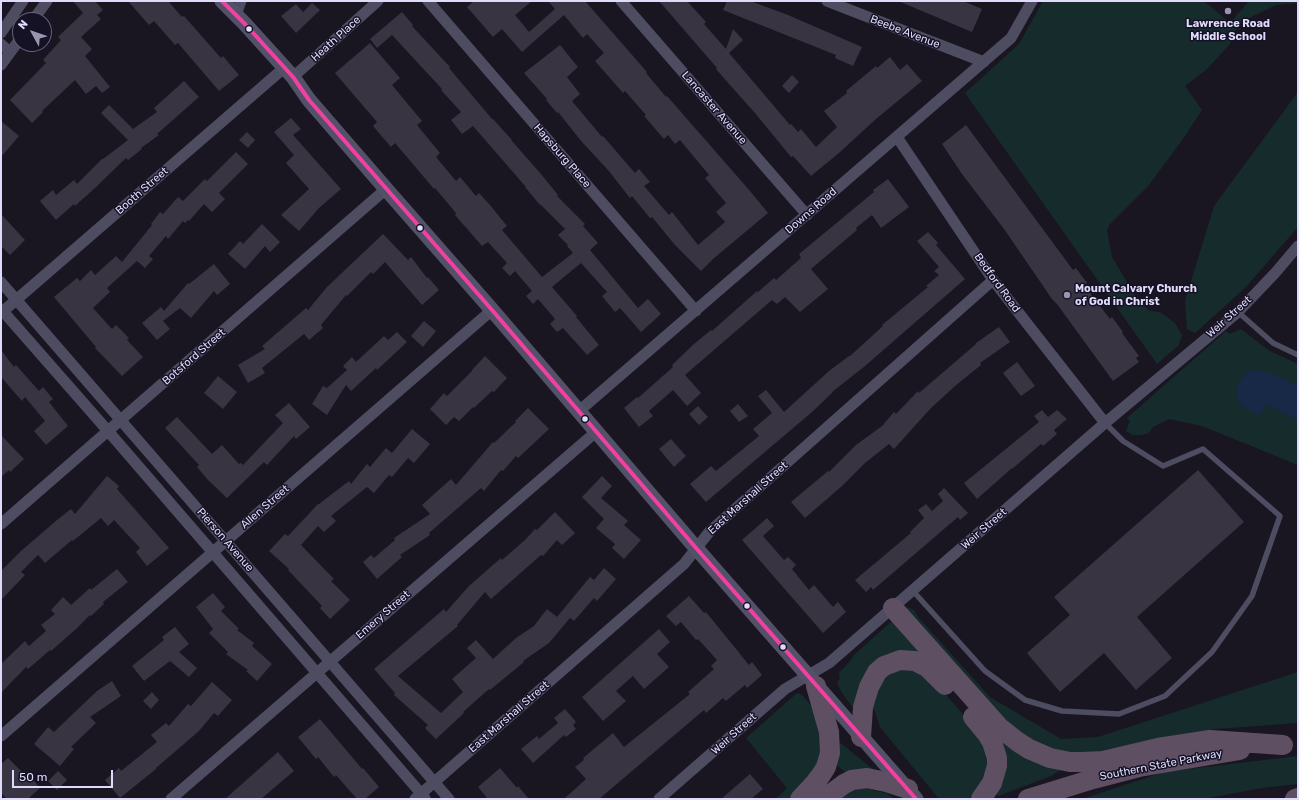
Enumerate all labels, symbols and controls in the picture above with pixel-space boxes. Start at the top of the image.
marker: Lawrence Road Middle School [1223,6,1233,16]
north arrow [12,12,52,52]
street label: Heath Place [309,13,363,65]
street label: Beebe Avenue [868,13,942,51]
text: N [16,17,31,32]
place label: Lawrence Road Middle School [1186,17,1270,43]
unlabelled marker [244,24,254,34]
street label: Lancaster Avenue [679,69,749,147]
street label: Hapsburg Place [531,121,593,191]
street label: Booth Street [113,165,171,217]
street label: Downs Road [783,185,839,237]
unlabelled marker [415,223,425,233]
street label: Bedford Road [971,251,1023,315]
place label: Mount Calvary Church of God in Christ [1075,282,1197,308]
marker: Mount Calvary Church of God in Christ [1062,290,1072,300]
street label: Weir Street [1204,293,1254,341]
street label: Botsford Street [160,326,228,388]
unlabelled marker [580,414,590,424]
street label: East Marshall Street [705,459,791,537]
street label: Allen Street [238,482,292,532]
street label: Pierson Avenue [194,506,256,574]
street label: Weir Street [959,506,1009,552]
street label: Emery Street [353,588,413,642]
unlabelled marker [742,601,752,611]
unlabelled marker [778,642,788,652]
street label: East Marshall Street [466,678,552,756]
street label: Weir Street [709,710,759,758]
street label: Southern State Parkway [1099,747,1223,783]
scale bar [14,762,115,788]
text: 50 m [19,770,47,784]

